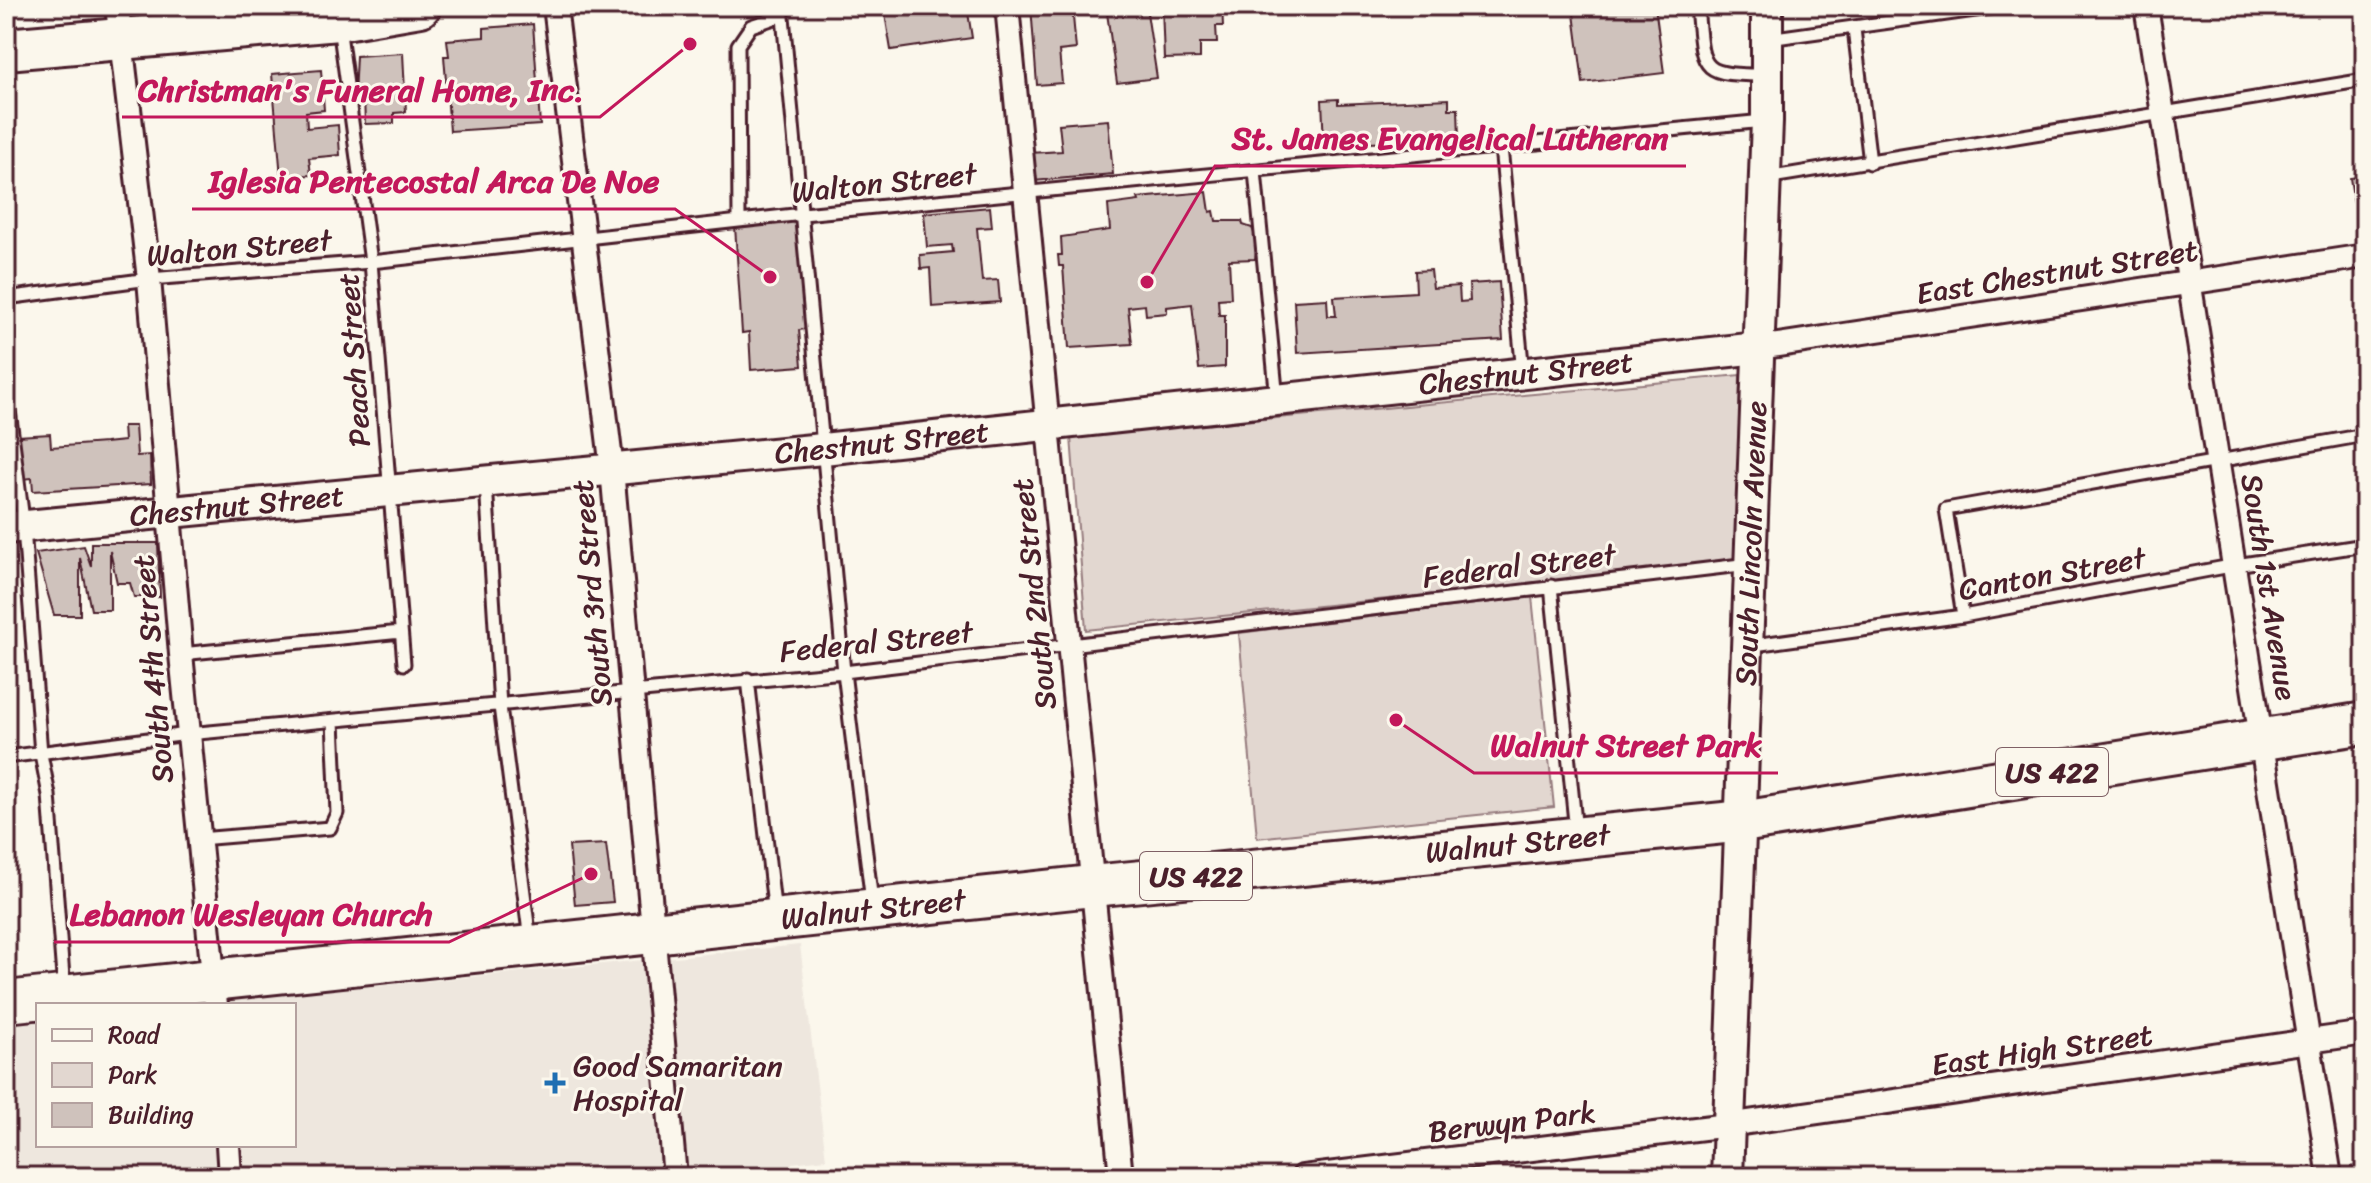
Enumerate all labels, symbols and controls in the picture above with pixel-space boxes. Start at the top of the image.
callout: Christman's Funeral Home, Inc. [122,61,600,117]
text: Christman's Funeral Home, Inc. [137,62,584,119]
callout: St. James Evangelical Lutheran [1215,110,1686,166]
text: St. James Evangelical Lutheran [1230,110,1669,167]
street label: Walton Street [789,146,981,220]
callout: Iglesia Pentecostal Arca De Noe [192,153,675,209]
text: Iglesia Pentecostal Arca De Noe [207,153,660,210]
street label: Walton Street [144,213,336,283]
street label: East Chestnut Street [1912,223,2202,321]
street label: Peach Street [321,271,387,449]
street label: Chestnut Street [1416,335,1636,411]
street label: South Lincoln Avenue [1719,400,1783,687]
street label: Chestnut Street [772,404,992,481]
street label: Chestnut Street [127,468,347,543]
street label: South 1st Avenue [2224,470,2314,704]
street label: South 2nd Street [995,476,1073,712]
street label: South 3rd Street [555,477,629,709]
street label: Federal Street [1419,527,1620,605]
street label: Canton Street [1954,531,2151,617]
street label: South 4th Street [116,552,190,786]
street label: Federal Street [777,605,977,679]
callout: Walnut Street Park [1474,717,1778,773]
text: Walnut Street Park [1490,717,1763,774]
road number: US 422 [1996,748,2108,796]
street label: Walnut Street [1423,807,1614,880]
road number: US 422 [1140,852,1252,900]
street label: Walnut Street [778,873,970,946]
callout: Lebanon Wesleyan Church [54,886,449,942]
text: Lebanon Wesleyan Church [70,886,433,943]
legend [36,1003,296,1147]
street label: East High Street [1928,1008,2156,1092]
text: Road [108,1014,162,1056]
place label: Good Samaritan Hospital [573,1039,783,1127]
text: Park [108,1054,157,1096]
marker: Good Samaritan Hospital [544,1072,566,1094]
street label: Berwyn Park [1425,1085,1599,1159]
text: Building [108,1094,194,1136]

